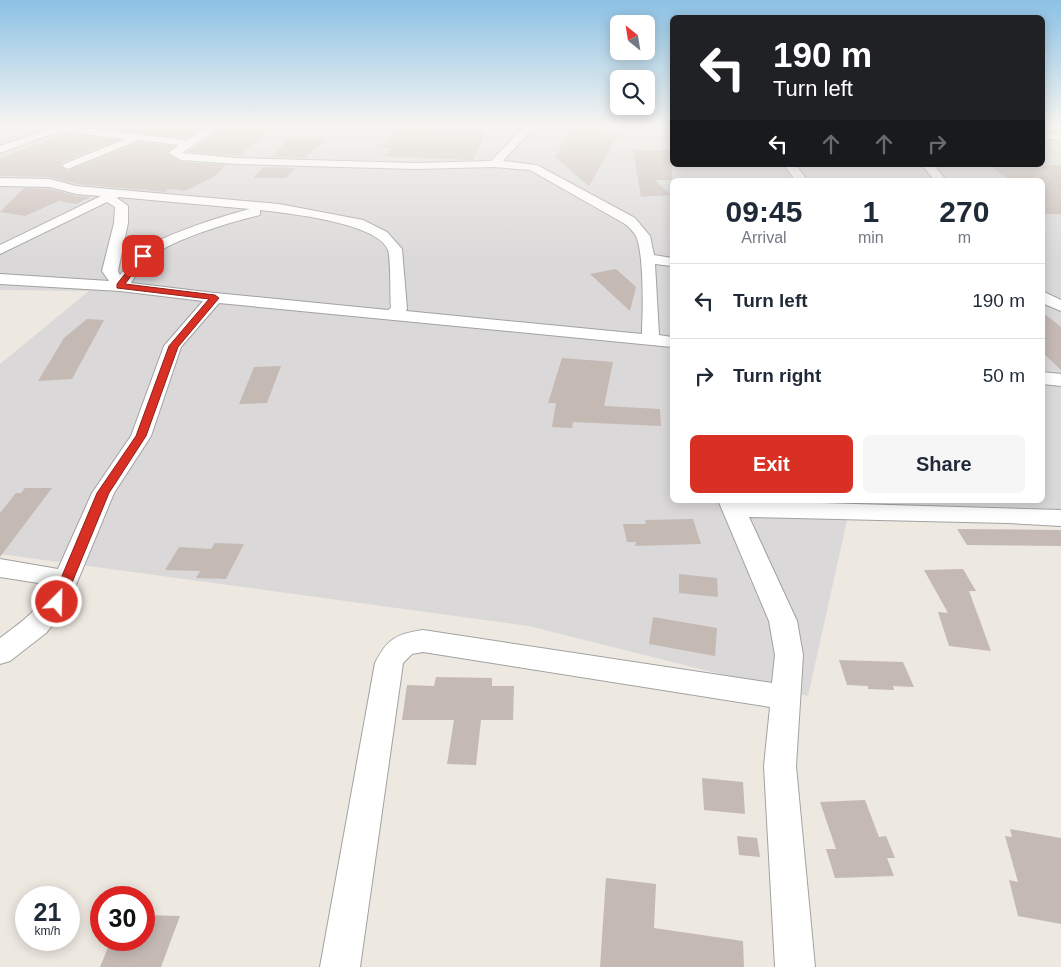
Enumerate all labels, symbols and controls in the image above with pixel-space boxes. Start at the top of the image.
north arrow [610,15,655,60]
map controls [610,15,655,115]
icon: left [690,35,755,100]
text: 190 m [773,35,872,74]
button: search [610,70,655,115]
text: Turn left [773,76,853,101]
icon: left [764,130,792,158]
icon: ahead [817,130,845,158]
icon: ahead [870,130,898,158]
icon: right [923,130,951,158]
text: 09:45 [726,195,802,228]
text: 1 [862,195,879,228]
text: 270 [939,195,989,228]
text: Arrival [741,229,787,246]
text: min [858,229,884,246]
text: m [958,229,971,246]
pin [122,235,164,277]
icon: arrive [129,242,157,270]
icon: left [690,287,718,315]
text: Turn left [733,290,808,311]
text: 190 m [972,290,1025,311]
icon: right [690,362,718,390]
text: Turn right [733,365,821,386]
text: 50 m [983,365,1025,386]
button: Exit [690,435,853,493]
button: Share [863,435,1025,493]
position arrow [30,575,82,627]
speed limit sign: 30 [90,886,155,951]
text: 21 [34,898,61,926]
text: km/h [34,924,61,938]

